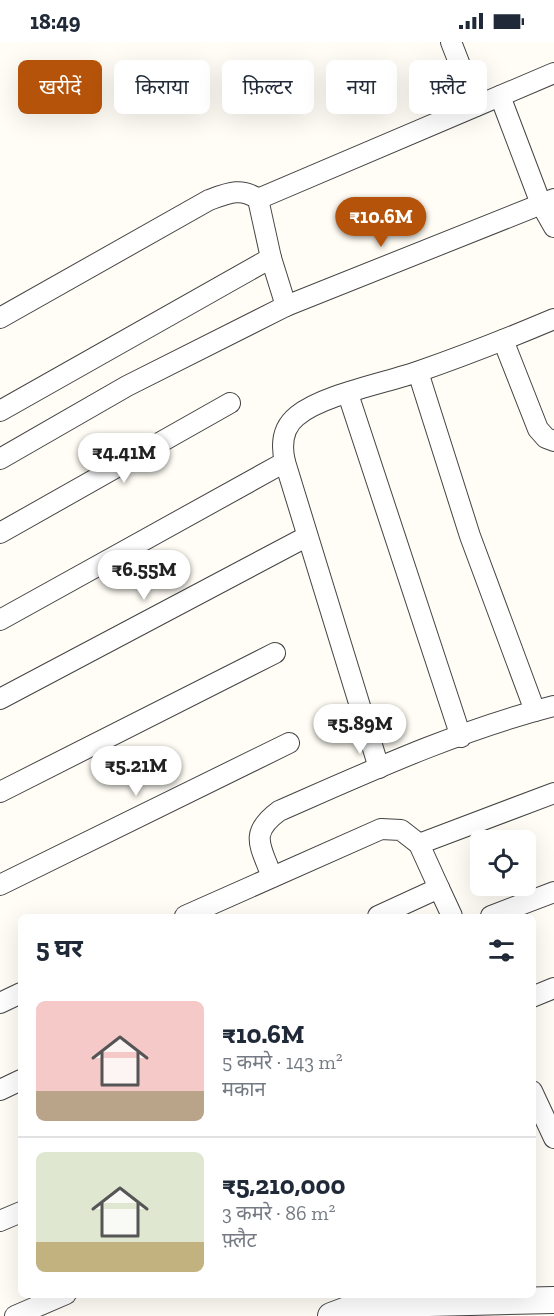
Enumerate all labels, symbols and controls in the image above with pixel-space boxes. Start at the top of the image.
text: 18:49 [30,8,81,35]
chip: खरीदें [18,60,102,114]
chip: किराया [114,60,210,114]
chip: फ़िल्टर [222,60,314,114]
chip: नया [326,60,397,114]
chip: फ़्लैट [409,60,487,114]
pin: ₹10.6M [332,197,430,248]
text: ₹10.6M [349,204,413,228]
pin: ₹4.41M [75,433,173,484]
text: ₹4.41M [92,440,156,464]
pin: ₹6.55M [95,550,193,601]
text: ₹6.55M [112,557,176,581]
pin: ₹5.89M [311,704,409,755]
text: ₹5.89M [327,711,393,735]
pin: ₹5.21M [87,746,185,797]
text: ₹5.21M [105,753,167,777]
map controls [470,830,536,896]
button: locate [470,830,536,896]
text: 5 घर [36,932,83,964]
icon: filters [485,934,518,967]
text: ₹10.6M [222,1018,304,1050]
icon: home [84,1025,156,1097]
text: 5 कमरे · 143 m² [222,1050,343,1074]
text: मकान [222,1077,266,1101]
text: ₹5,210,000 [222,1169,346,1201]
icon: home [84,1176,156,1248]
text: 3 कमरे · 86 m² [222,1201,335,1225]
text: फ़्लैट [222,1228,257,1252]

